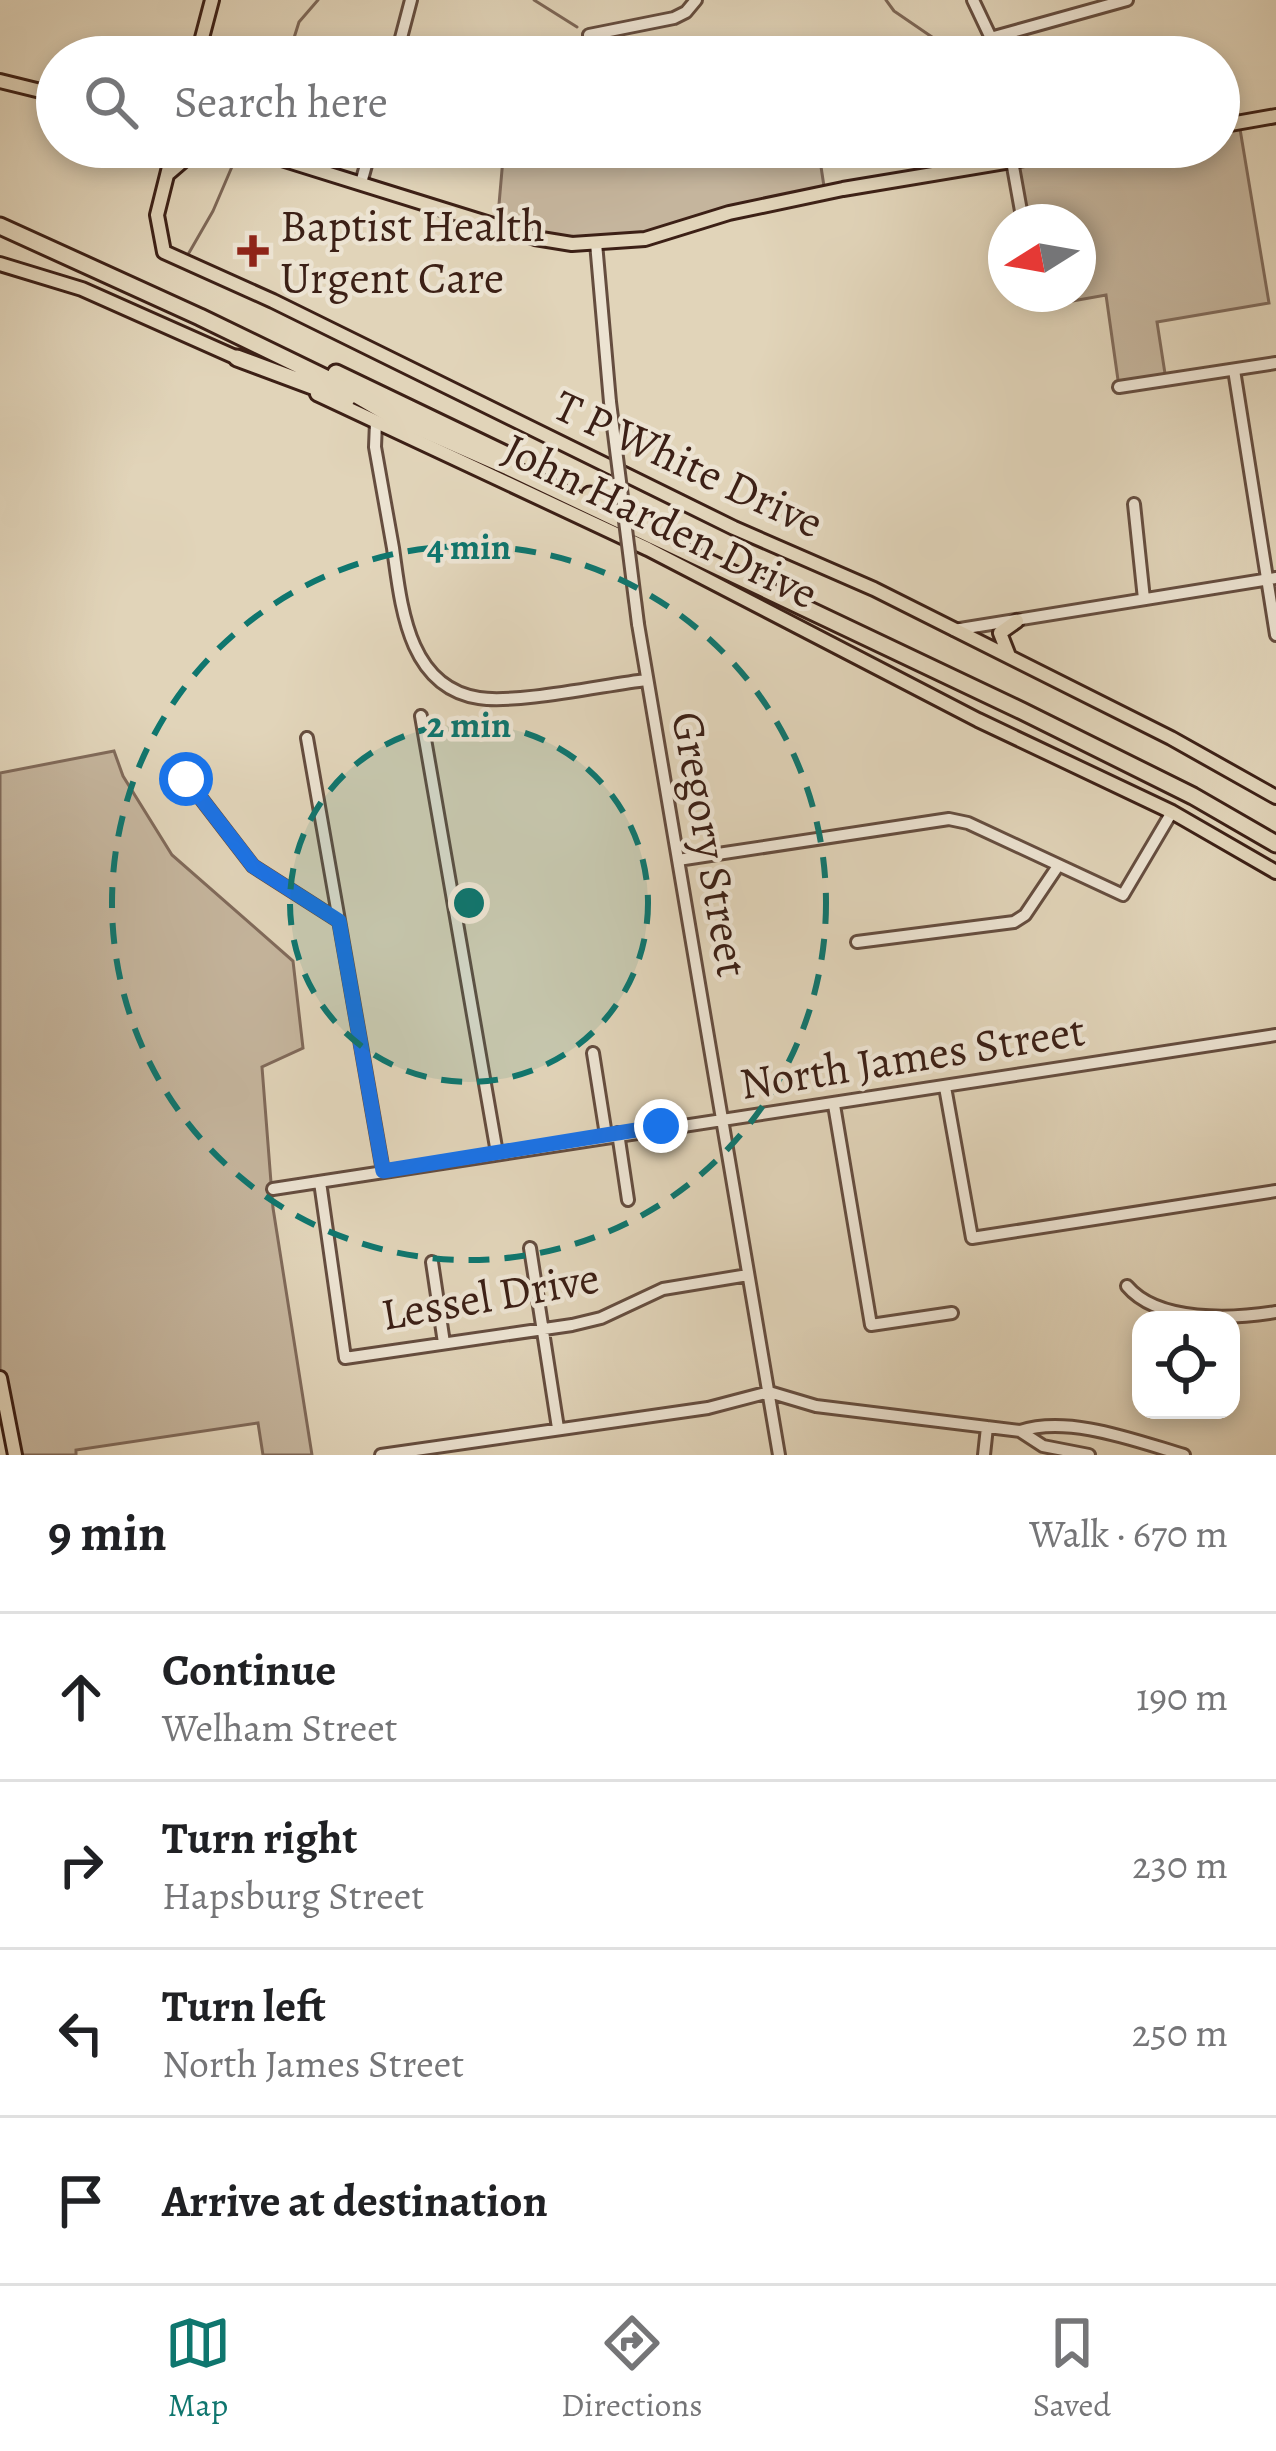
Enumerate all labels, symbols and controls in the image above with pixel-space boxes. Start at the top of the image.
search box [36,36,1240,168]
icon: search [78,69,144,135]
text: Search here [174,71,388,133]
place label: Baptist Health Urgent Care [280,195,545,309]
north arrow [988,204,1096,312]
marker: Baptist Health Urgent Care [237,235,269,267]
street label: T P White Drive [544,374,833,553]
street label: John Harden Drive [493,418,828,624]
text: 4 min [427,522,511,571]
text: 2 min [427,700,511,749]
street label: Gregory Street [656,707,764,982]
route start [159,752,213,806]
centre of rings [448,882,490,924]
street label: North James Street [735,999,1089,1115]
route end [634,1099,688,1153]
street label: Lessel Drive [376,1246,604,1346]
map controls [1132,1311,1240,1419]
button: locate [1132,1311,1240,1419]
text: 9 min [48,1498,167,1568]
text: Walk · 670 m [1029,1507,1228,1560]
text: Continue [162,1639,336,1701]
icon: ahead [48,1664,114,1730]
text: 190 m [1136,1670,1228,1723]
text: Welham Street [162,1701,397,1754]
text: Turn right [162,1807,357,1869]
icon: right [48,1832,114,1898]
text: 230 m [1132,1838,1228,1891]
text: Hapsburg Street [162,1869,424,1922]
text: Turn left [162,1975,326,2037]
icon: left [48,2000,114,2066]
text: 250 m [1132,2006,1228,2059]
text: North James Street [162,2037,464,2090]
icon: arrive [48,2168,114,2234]
text: Arrive at destination [162,2170,548,2232]
tab: Map [165,2310,231,2427]
tab: Directions [561,2310,703,2427]
tab: Saved [1033,2310,1111,2427]

